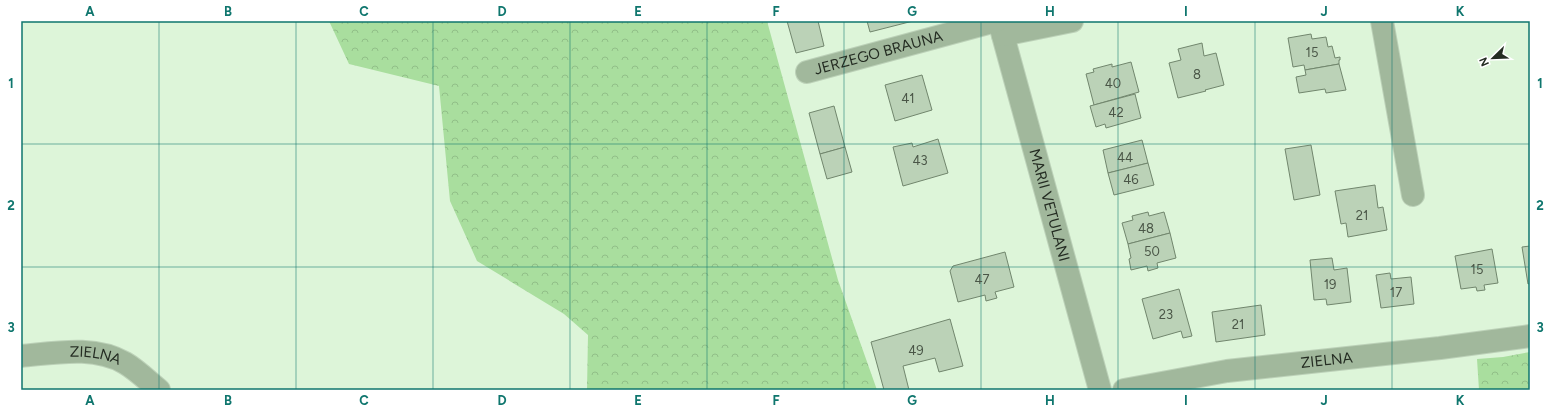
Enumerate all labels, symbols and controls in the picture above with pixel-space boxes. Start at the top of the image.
text: A [85,4,95,19]
text: B [224,4,232,19]
text: C [359,4,369,19]
text: D [497,4,507,19]
text: E [634,4,642,19]
text: F [772,4,780,19]
text: G [907,4,917,19]
text: H [1045,4,1055,19]
text: I [1184,4,1188,19]
text: J [1320,4,1328,19]
text: K [1456,4,1465,19]
street label: JERZEGO BRAUNA [812,27,945,79]
north arrow [1473,38,1513,78]
house number: 15 [1306,45,1318,60]
text: N [1477,55,1492,68]
house number: 8 [1193,67,1201,82]
text: 1 [8,76,14,91]
house number: 40 [1105,76,1121,91]
text: 1 [1537,76,1543,91]
house number: 41 [901,91,915,106]
house number: 42 [1108,105,1124,120]
street label: MARII VETULANI [1025,147,1073,264]
house number: 44 [1117,150,1133,165]
house number: 43 [912,153,928,168]
house number: 46 [1123,172,1139,187]
text: 2 [7,198,15,213]
text: 2 [1536,198,1544,213]
house number: 21 [1356,208,1368,223]
house number: 48 [1138,221,1154,236]
house number: 50 [1144,244,1160,259]
house number: 15 [1471,262,1483,277]
house number: 47 [974,272,990,287]
house number: 19 [1324,277,1336,292]
house number: 17 [1390,285,1402,300]
house number: 23 [1159,307,1173,322]
house number: 21 [1232,317,1244,332]
text: 3 [7,320,15,335]
text: 3 [1536,320,1544,335]
street label: ZIELNA [70,343,124,369]
house number: 49 [908,343,924,358]
street label: ZIELNA [1300,348,1354,372]
text: A [85,393,95,408]
text: B [224,393,232,408]
text: C [359,393,369,408]
text: D [497,393,507,408]
text: E [634,393,642,408]
text: F [772,393,780,408]
text: G [907,393,917,408]
text: H [1045,393,1055,408]
text: I [1184,393,1188,408]
text: J [1320,393,1328,408]
text: K [1456,393,1465,408]

